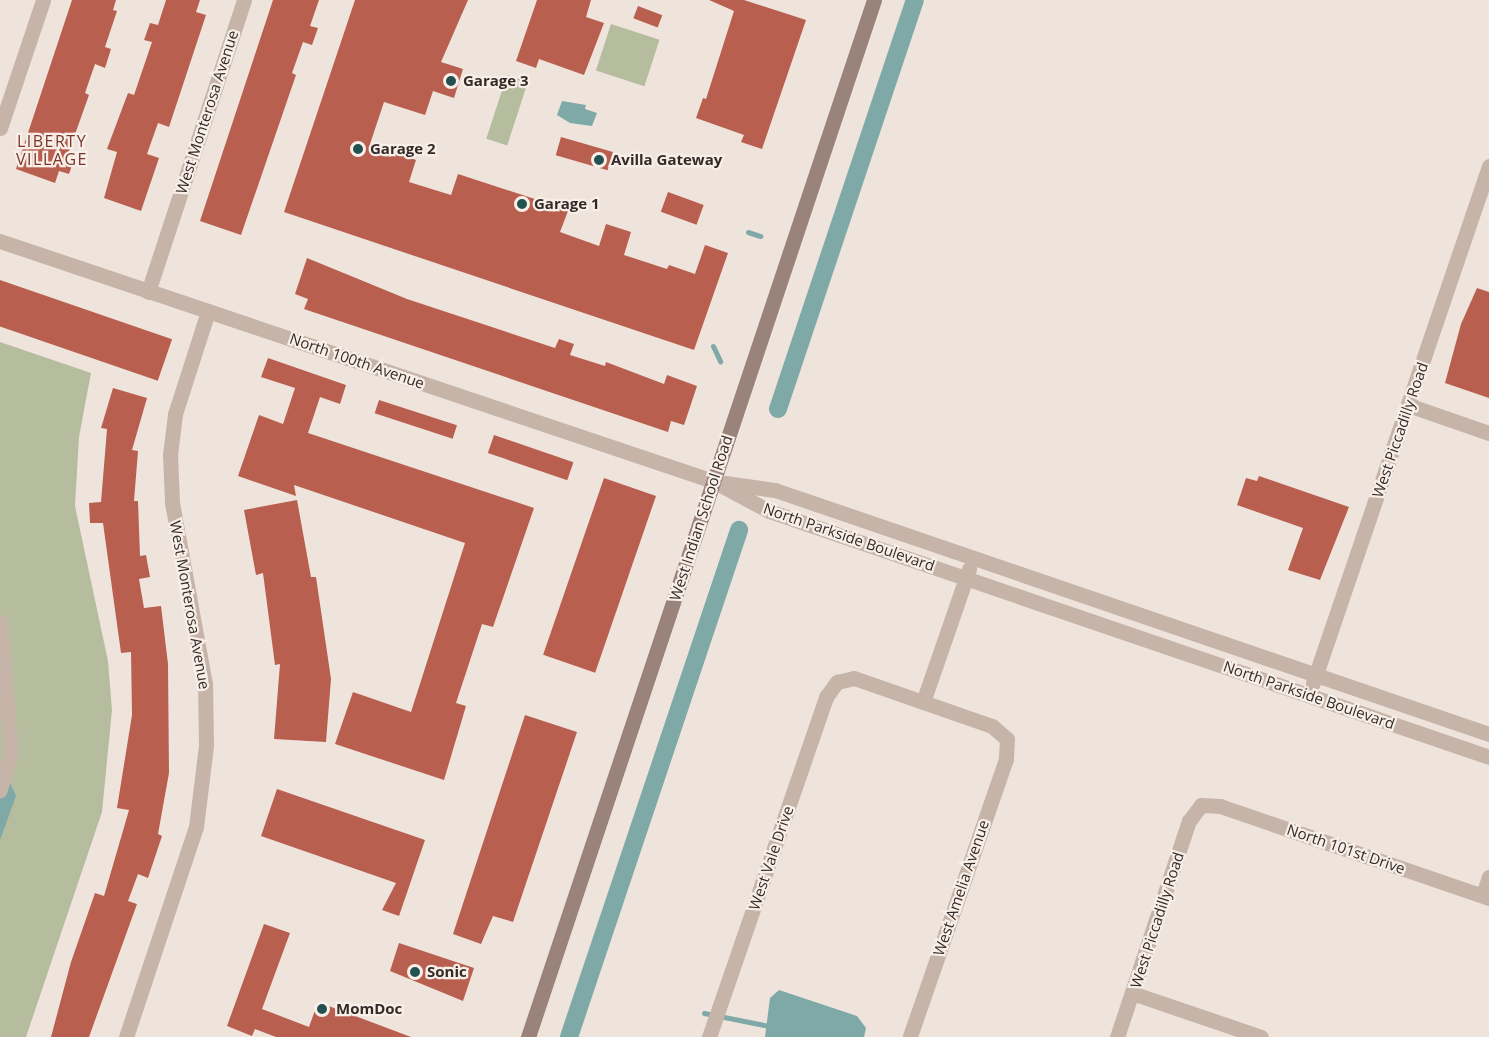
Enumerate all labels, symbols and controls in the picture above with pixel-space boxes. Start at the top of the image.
street label: West Monterosa Avenue [172,28,242,196]
place label: Garage 3 [463,72,529,90]
marker: Garage 3 [444,74,458,88]
district label: LIBERTY VILLAGE [16,131,88,169]
place label: Garage 2 [370,140,436,158]
marker: Garage 2 [351,142,365,156]
place label: Avilla Gateway [611,151,722,169]
marker: Avilla Gateway [592,153,606,167]
place label: Garage 1 [534,195,600,213]
marker: Garage 1 [515,197,529,211]
street label: North 100th Avenue [287,329,427,393]
street label: West Piccadilly Road [1368,360,1432,500]
street label: West Indian School Road [666,433,736,603]
street label: North Parkside Boulevard [761,499,937,575]
street label: West Monterosa Avenue [166,519,214,691]
street label: North Parkside Boulevard [1221,657,1397,733]
street label: West Vale Drive [745,804,797,912]
street label: West Amelia Avenue [929,818,993,958]
street label: North 101st Drive [1285,820,1407,878]
street label: West Piccadilly Road [1127,850,1187,990]
place label: Sonic [427,963,467,981]
marker: Sonic [408,965,422,979]
marker: MomDoc [313,1000,331,1018]
place label: MomDoc [336,1000,402,1018]

